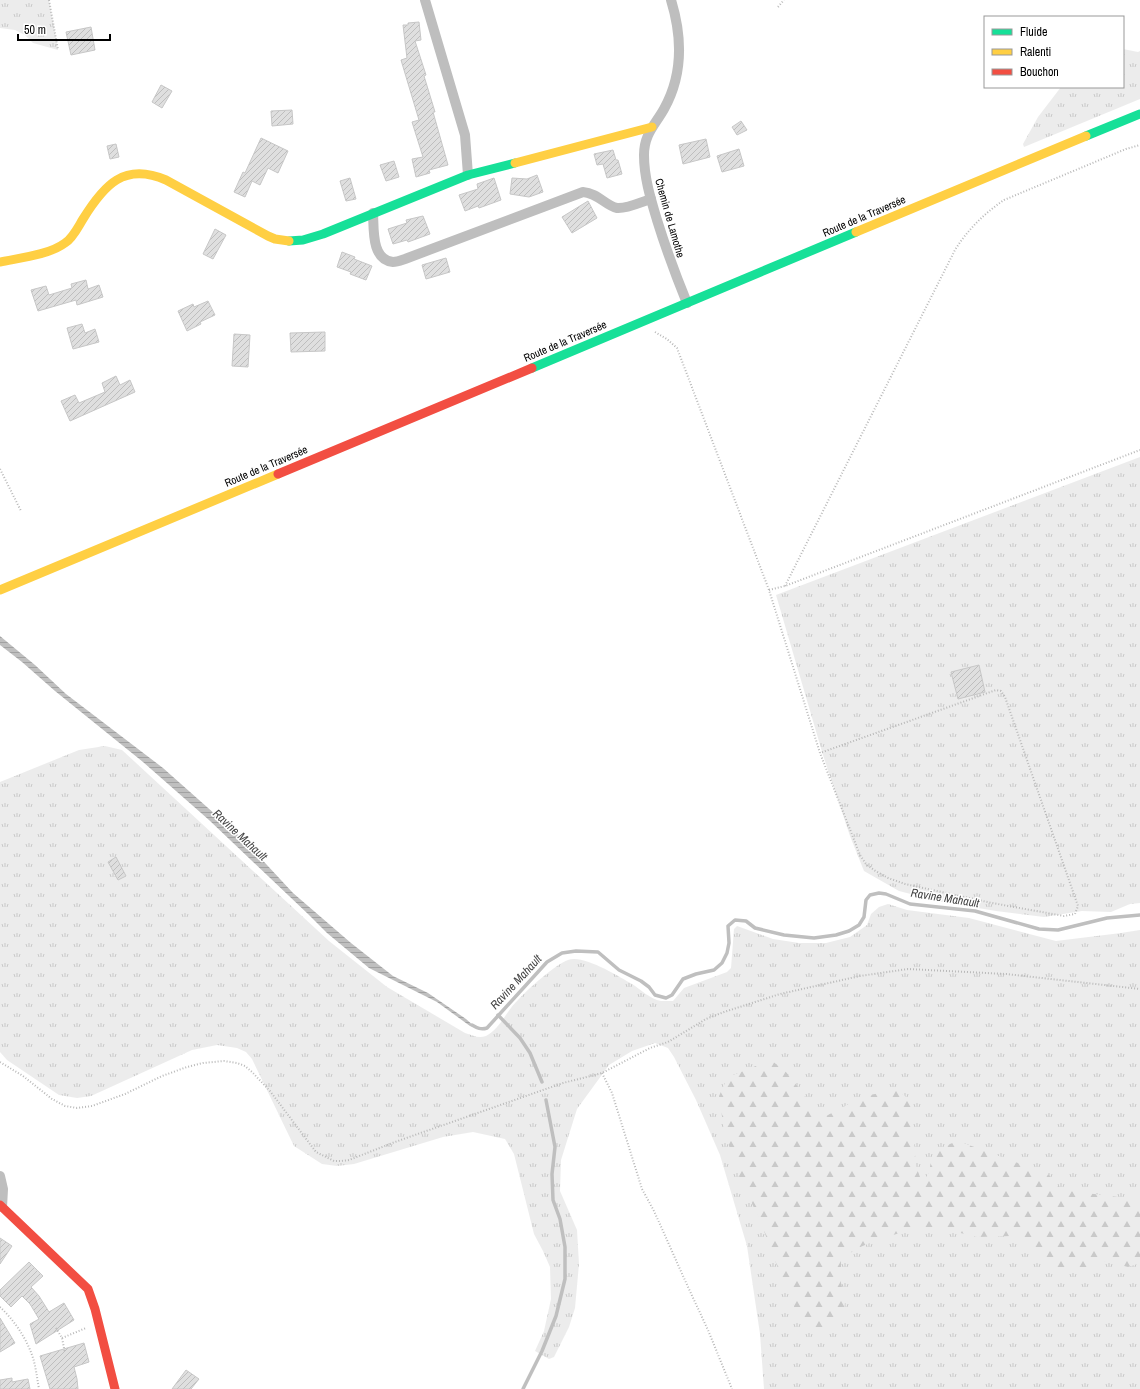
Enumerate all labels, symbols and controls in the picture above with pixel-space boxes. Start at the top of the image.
scale bar [18,16,110,42]
legend [984,16,1124,88]
text: 50 m [24,22,46,38]
text: Fluide [1020,24,1047,40]
text: Ralenti [1020,44,1051,60]
text: Bouchon [1020,64,1059,80]
street label: Chemin de Lamothe [652,177,688,259]
street label: Route de la Traversée [820,192,908,240]
street label: Route de la Traversée [521,317,609,365]
street label: Route de la Traversée [222,442,310,490]
water label: Ravine Mahault [209,806,271,865]
water label: Ravine Mahault [910,885,981,911]
water label: Ravine Mahault [487,951,546,1013]

